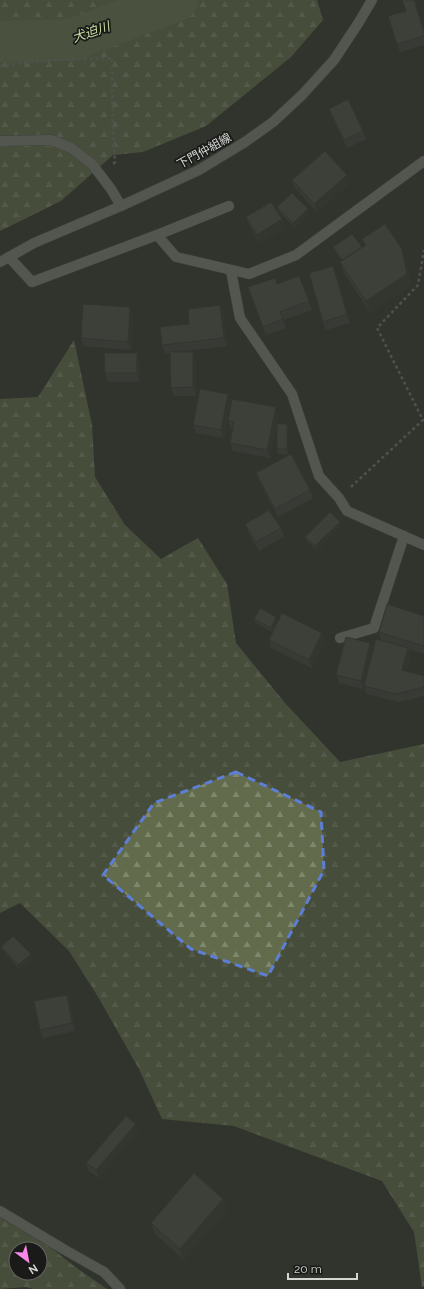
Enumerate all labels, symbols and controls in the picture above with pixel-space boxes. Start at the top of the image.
water label: 犬迫川 [70,18,114,45]
street label: 下門仲組線 [174,130,234,172]
north arrow [8,1241,48,1281]
scale bar [288,1255,357,1281]
text: N [26,1261,40,1277]
text: 20 m [294,1262,322,1276]

